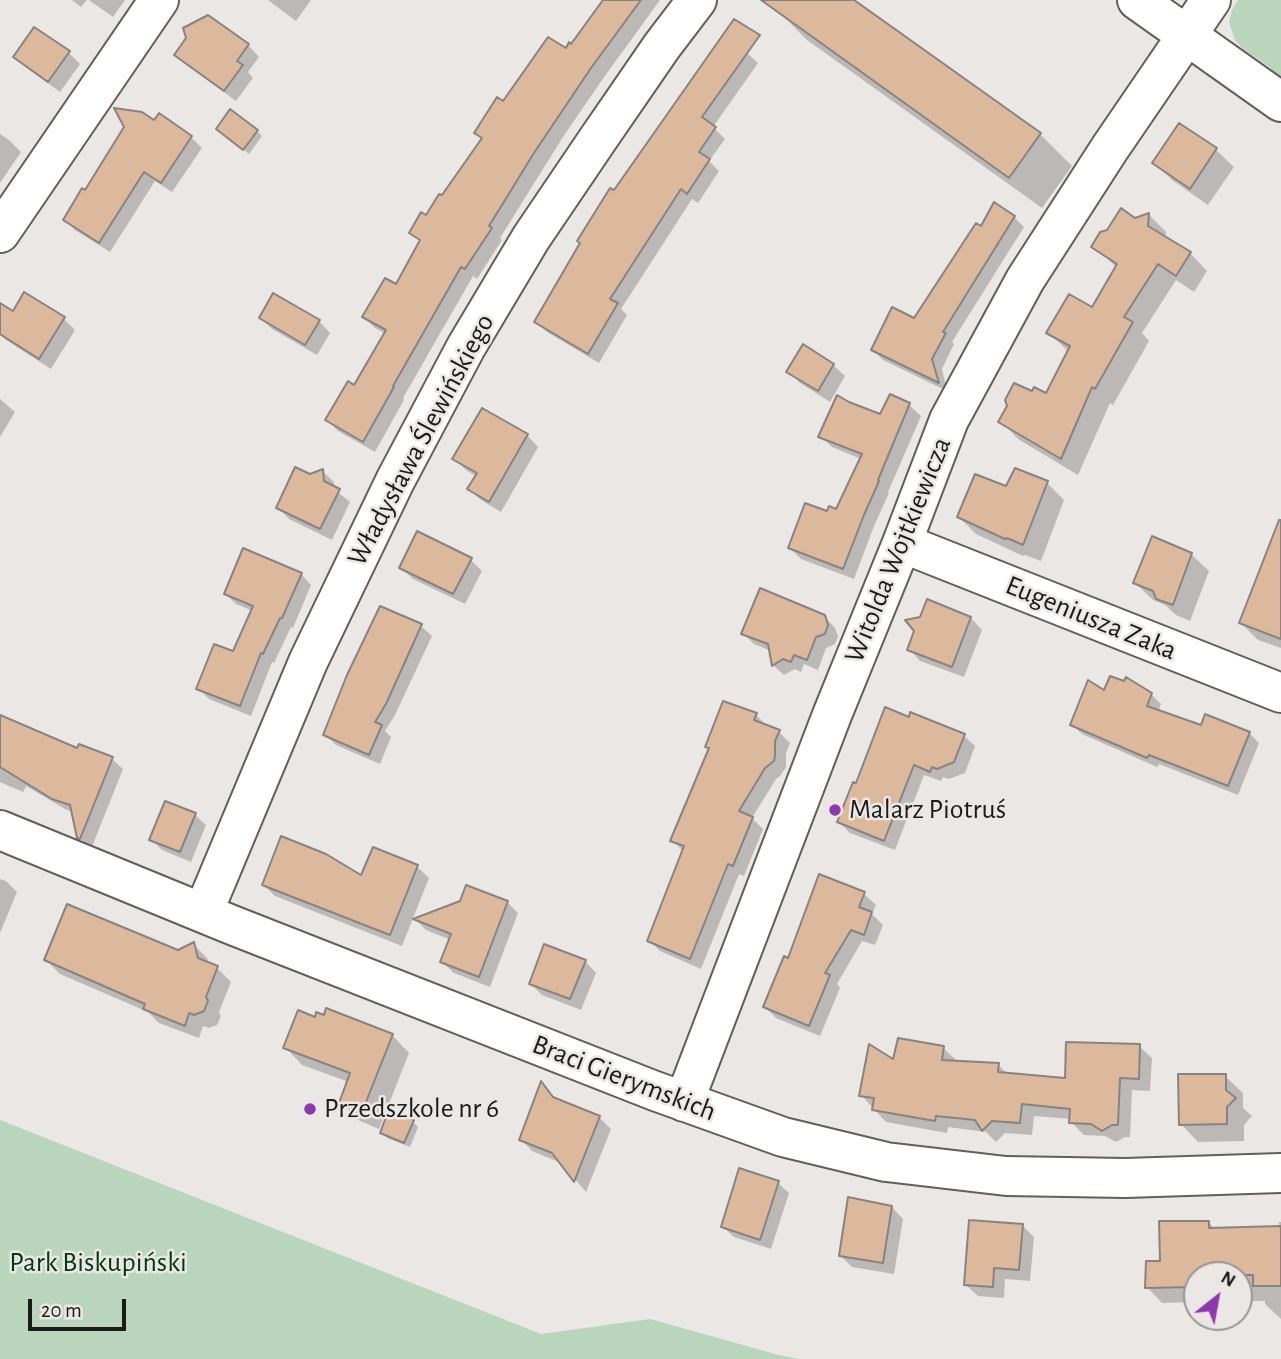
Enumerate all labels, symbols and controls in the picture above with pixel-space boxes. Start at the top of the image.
street label: Władysława Ślewińskiego [340,308,502,572]
street label: Witolda Wojtkiewicza [837,432,959,668]
street label: Eugeniusza Zaka [1001,568,1181,668]
place label: Malarz Piotruś [849,793,1006,827]
marker: Malarz Piotruś [827,802,843,818]
street label: Braci Gierymskich [527,1028,721,1128]
place label: Przedszkole nr 6 [324,1092,499,1126]
marker: Przedszkole nr 6 [302,1101,318,1117]
park label: Park Biskupiński [9,1246,187,1280]
north arrow [1183,1261,1253,1331]
text: N [1217,1268,1239,1291]
scale bar [32,1286,130,1330]
text: 20 m [41,1300,82,1321]

